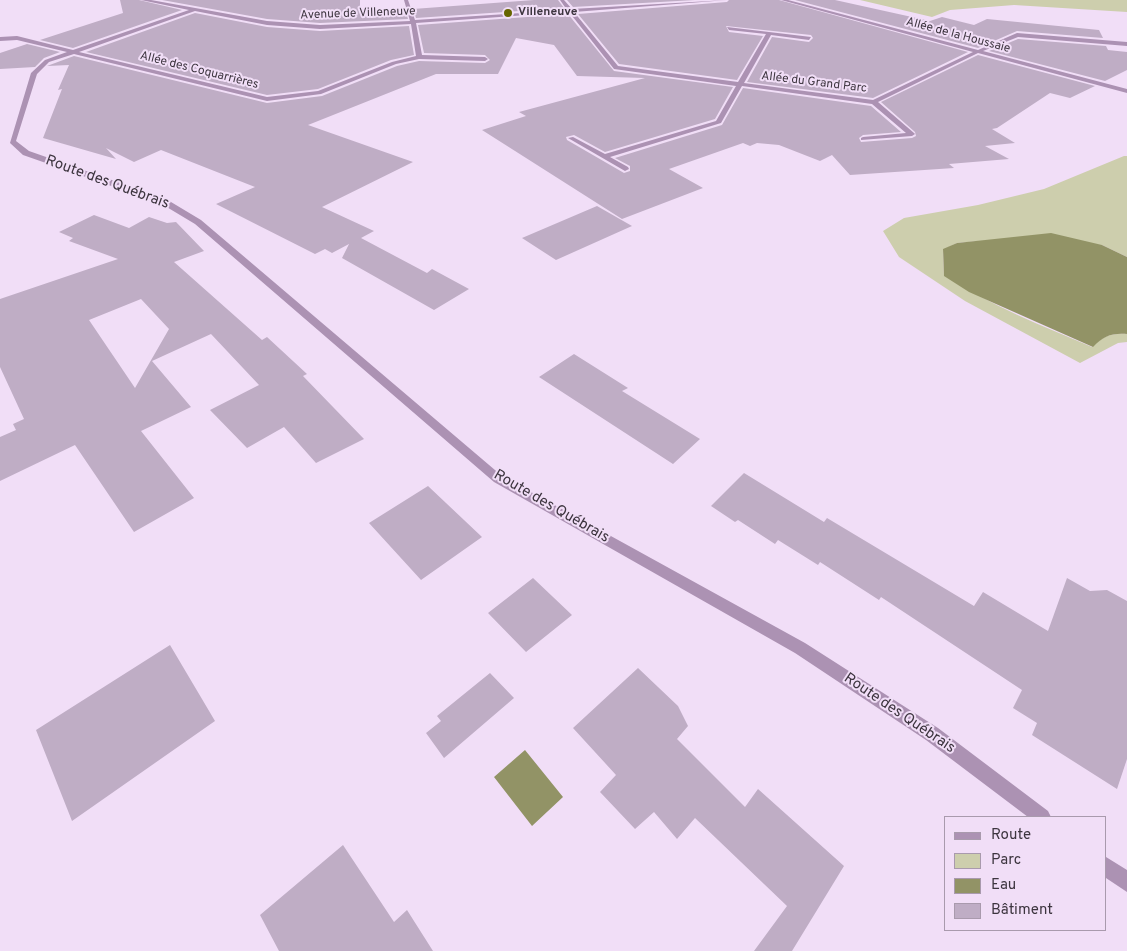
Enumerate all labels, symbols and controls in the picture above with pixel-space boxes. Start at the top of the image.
street label: Avenue de Villeneuve [300,5,416,23]
place label: Villeneuve [518,6,577,20]
marker: Villeneuve [502,7,514,19]
street label: Allée de la Houssaie [904,15,1012,57]
street label: Allée des Coquarrières [138,49,260,93]
street label: Allée du Grand Parc [760,69,868,97]
street label: Route des Québrais [43,152,171,214]
street label: Route des Québrais [490,467,612,547]
street label: Route des Québrais [840,670,958,758]
legend [944,816,1107,931]
text: Route [991,826,1031,845]
text: Parc [991,851,1021,870]
text: Eau [991,876,1016,895]
text: Bâtiment [991,901,1053,920]

